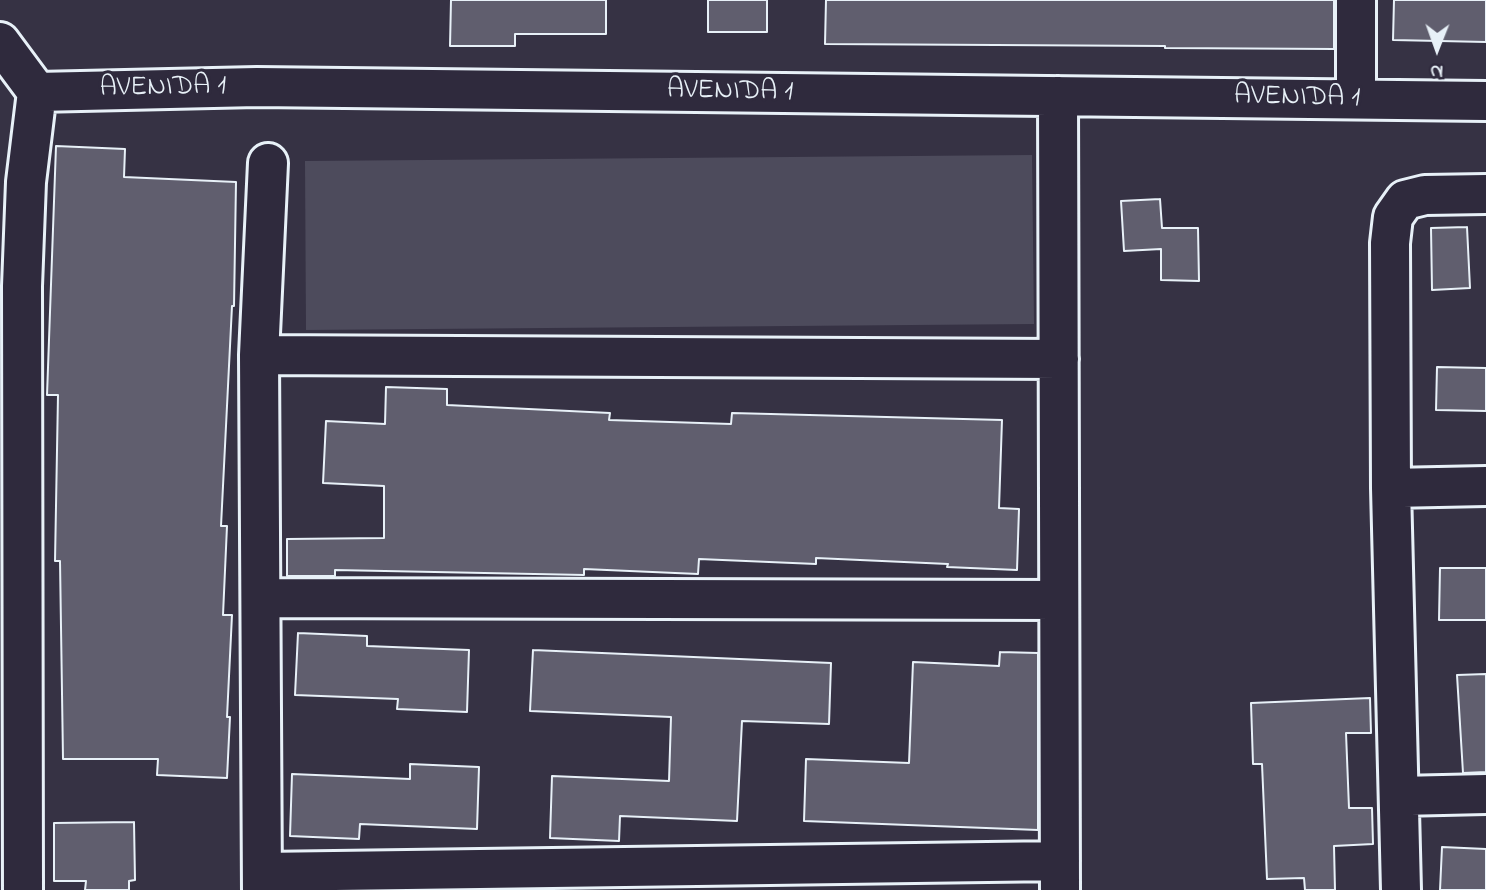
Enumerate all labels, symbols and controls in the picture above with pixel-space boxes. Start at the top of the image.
north arrow [1402,14,1472,84]
text: N [1430,57,1443,84]
street label: AVENIDA 1 [99,71,227,107]
street label: AVENIDA 1 [666,75,794,111]
street label: AVENIDA 1 [1233,81,1361,117]

